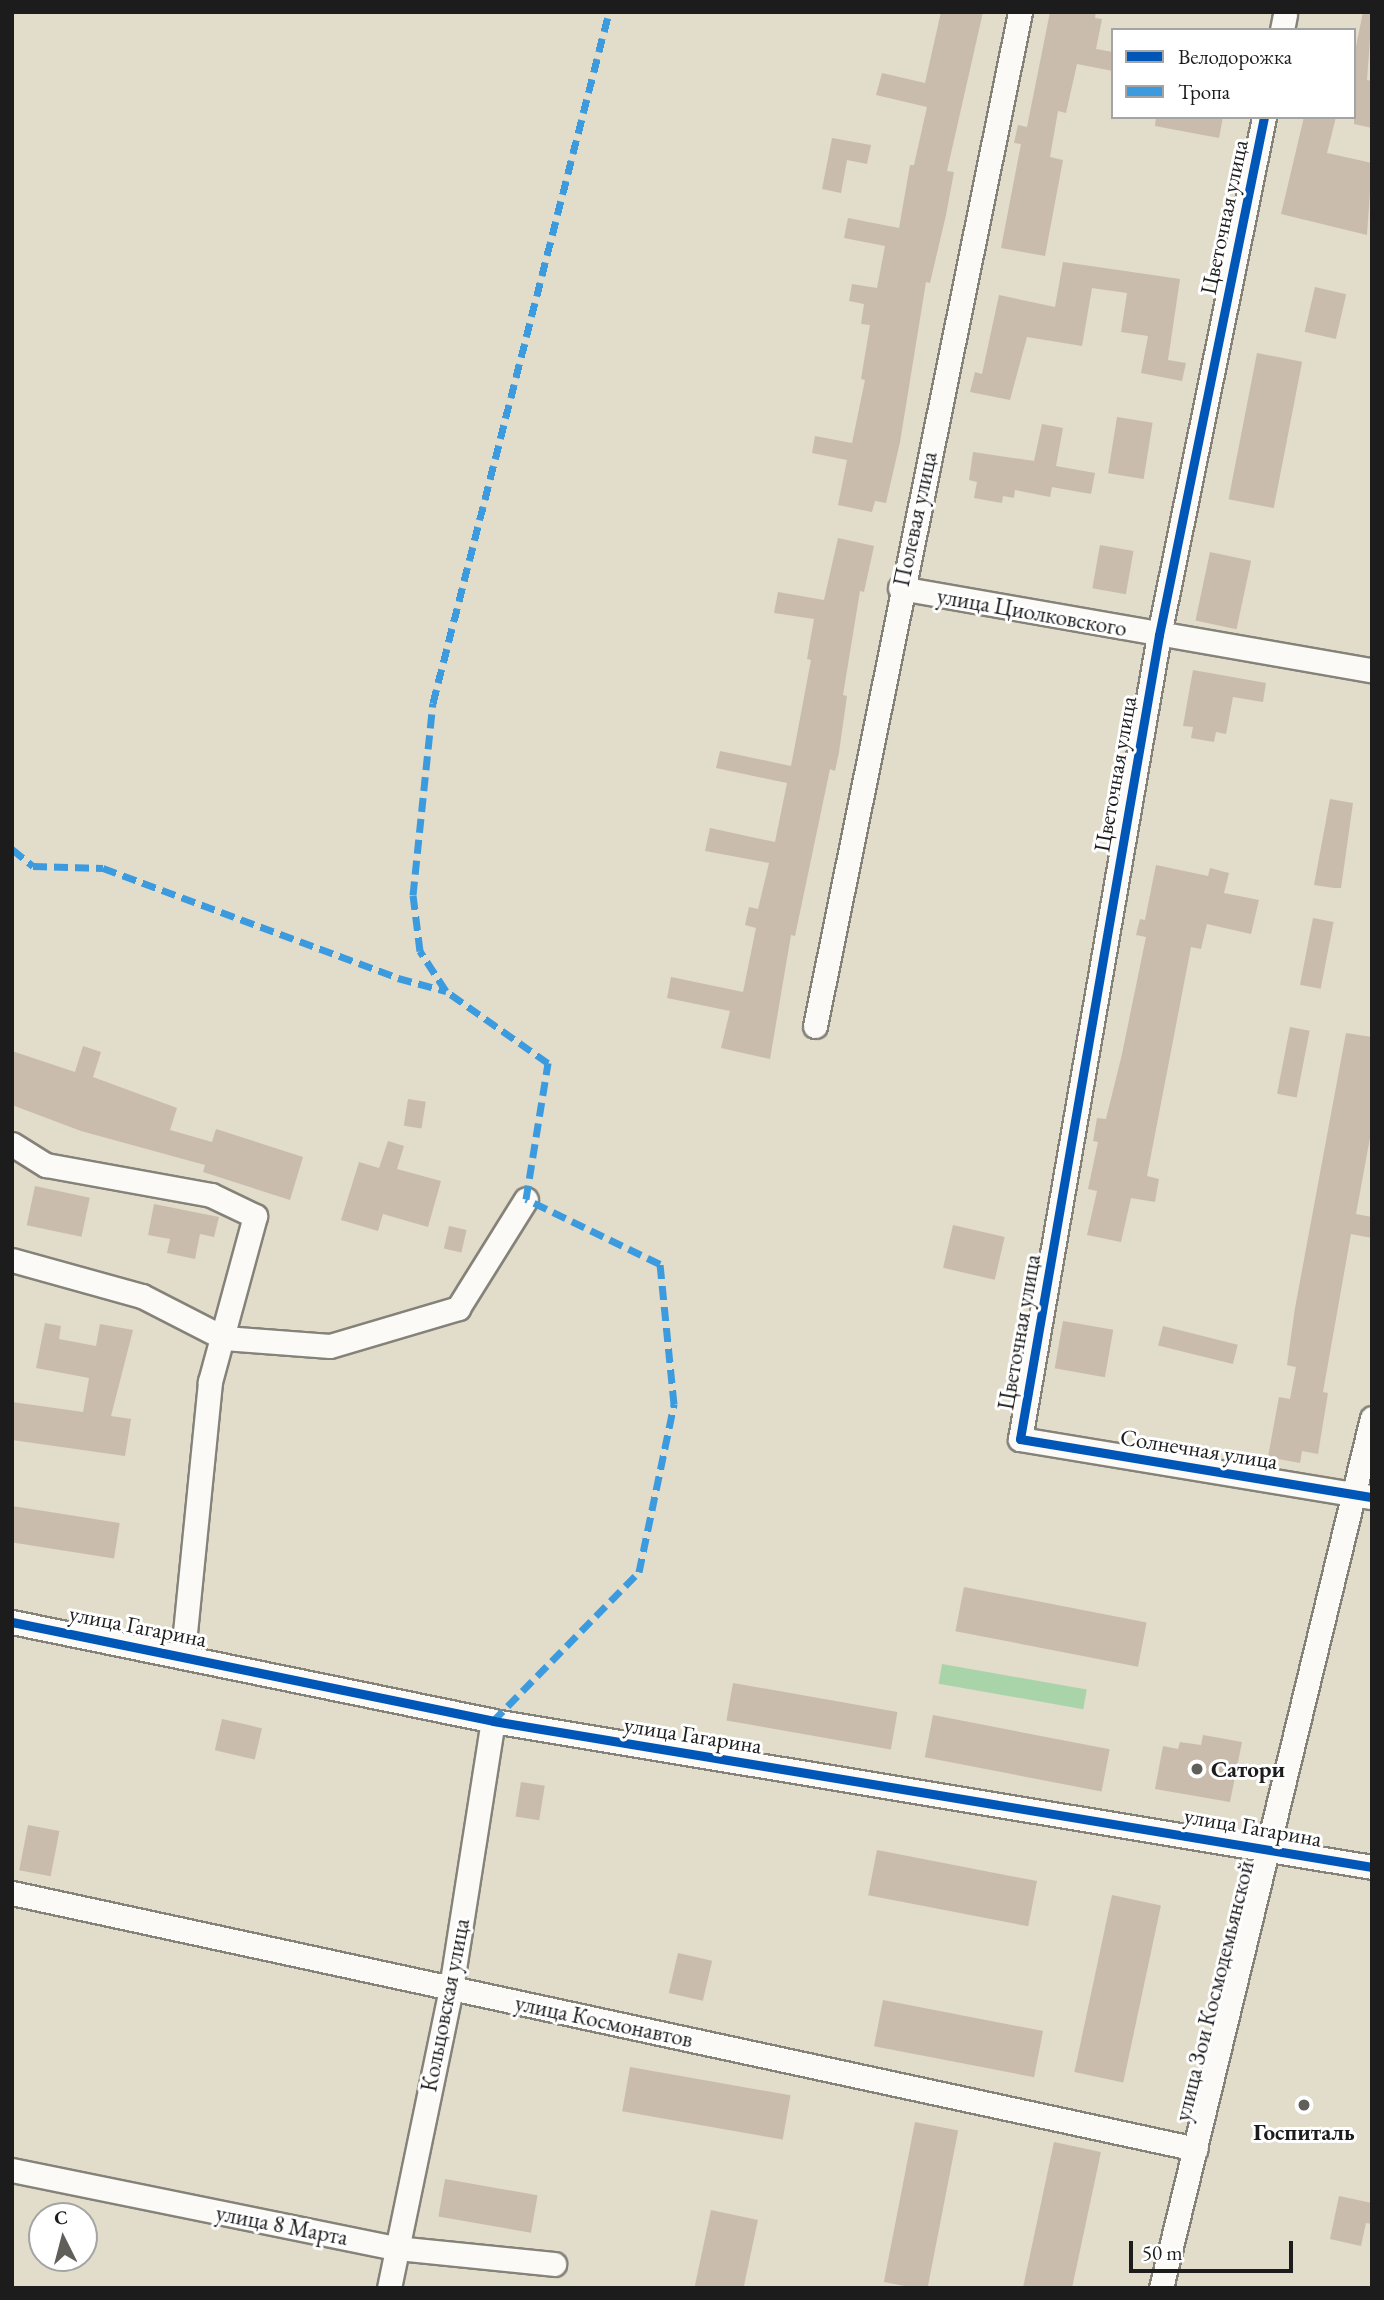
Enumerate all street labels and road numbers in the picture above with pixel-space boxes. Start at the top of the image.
street label: Цветочная улица [1194,137,1254,297]
street label: Полевая улица [887,449,943,589]
street label: улица Циолковского [935,582,1129,642]
street label: Цветочная улица [1088,694,1142,854]
street label: Цветочная улица [992,1252,1046,1412]
street label: Солнечная улица [1118,1423,1280,1475]
street label: улица Гагарина [67,1599,209,1653]
street label: улица Гагарина [622,1710,764,1760]
street label: улица Гагарина [1182,1801,1324,1853]
street label: улица Зои Космодемьянской [1168,1858,1260,2124]
street label: Кольцовская улица [415,1916,475,2094]
street label: улица Космонавтов [513,1989,695,2053]
street label: улица 8 Марта [214,2199,350,2251]

